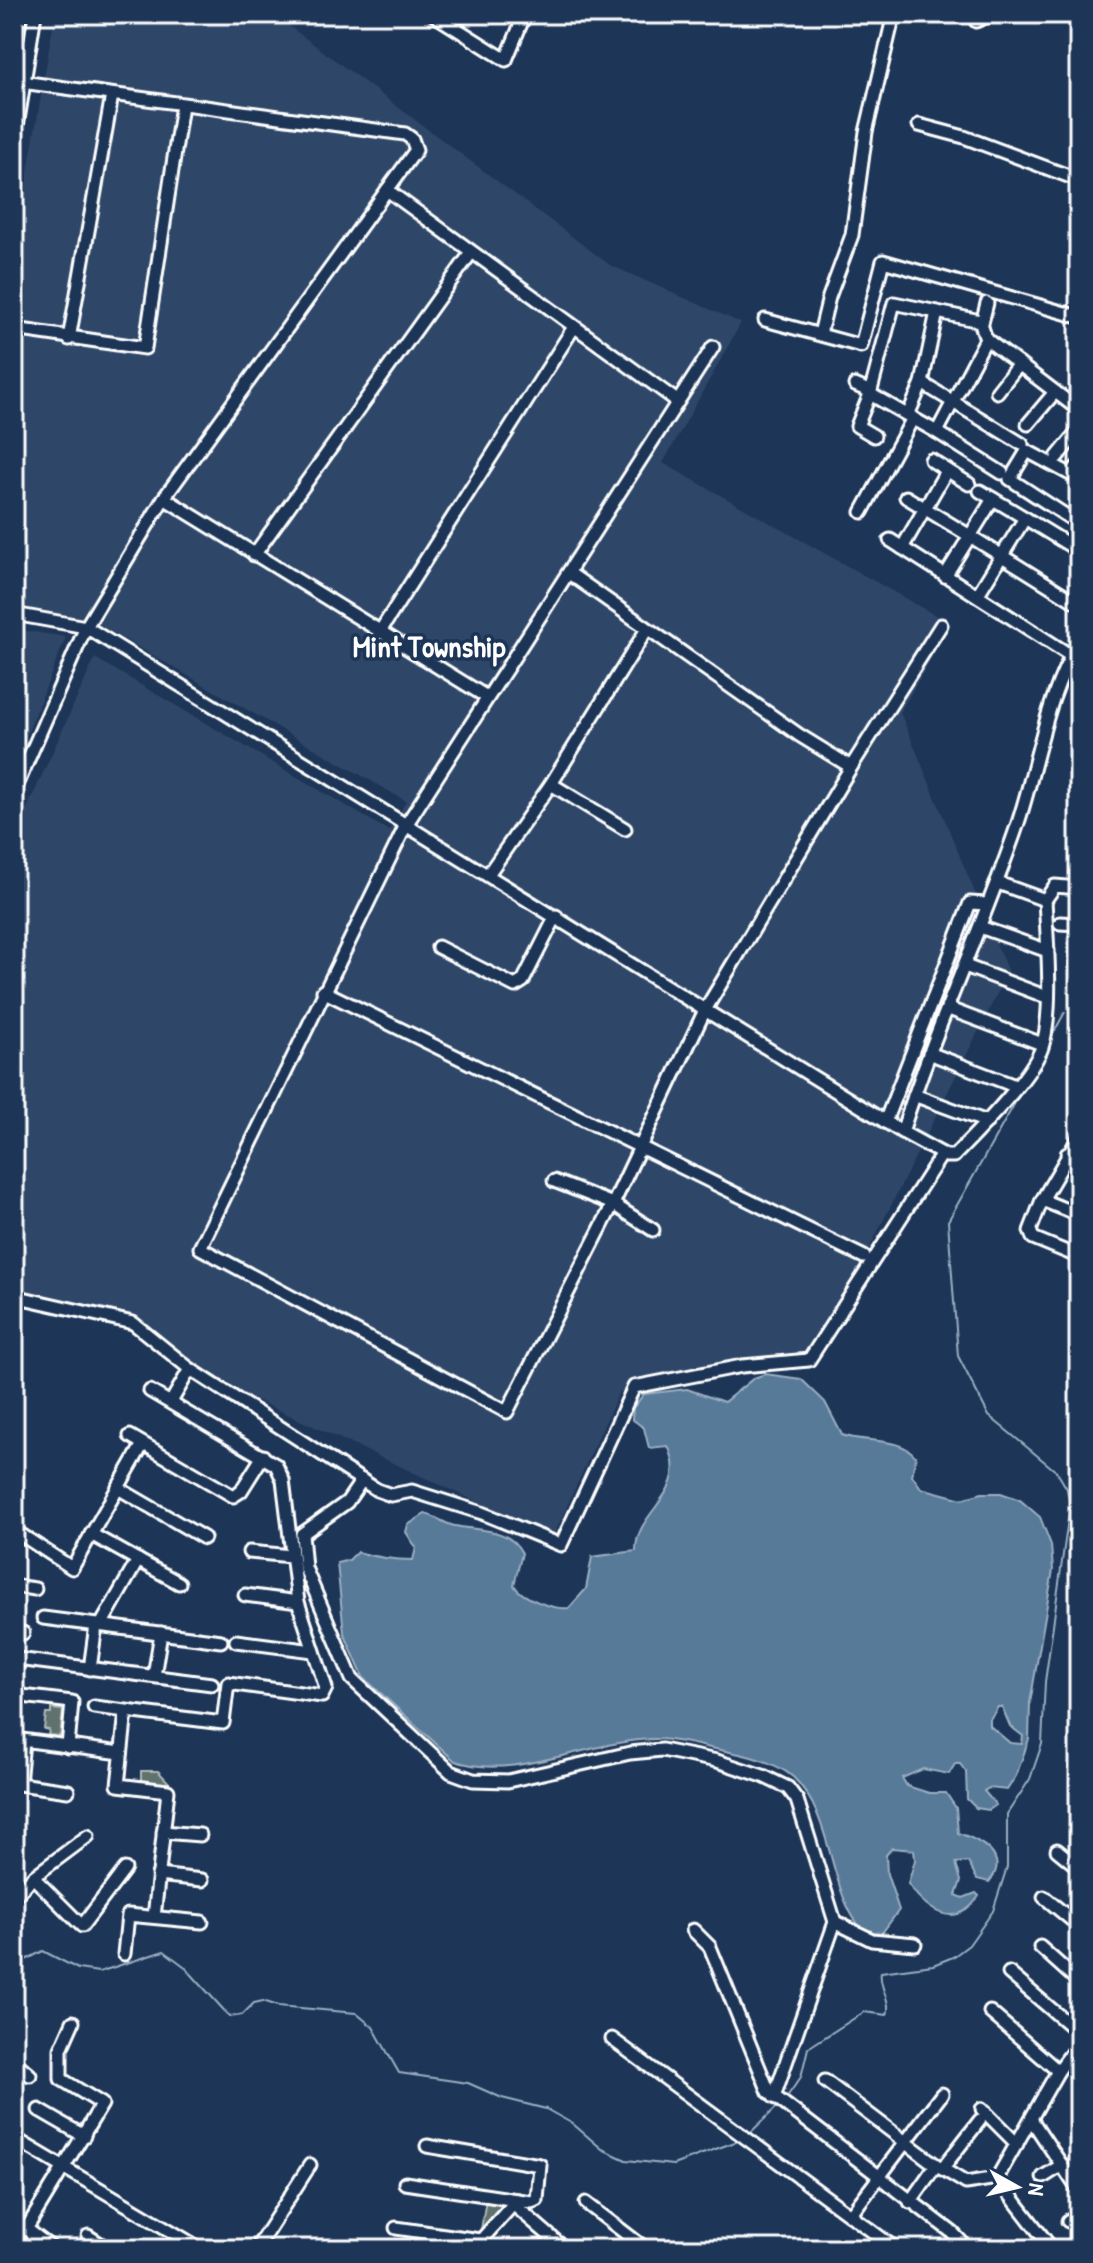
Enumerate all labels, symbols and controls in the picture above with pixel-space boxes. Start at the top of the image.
district label: Mint Township [353,626,505,667]
north arrow [977,2147,1057,2227]
text: N [1021,2182,1052,2198]

